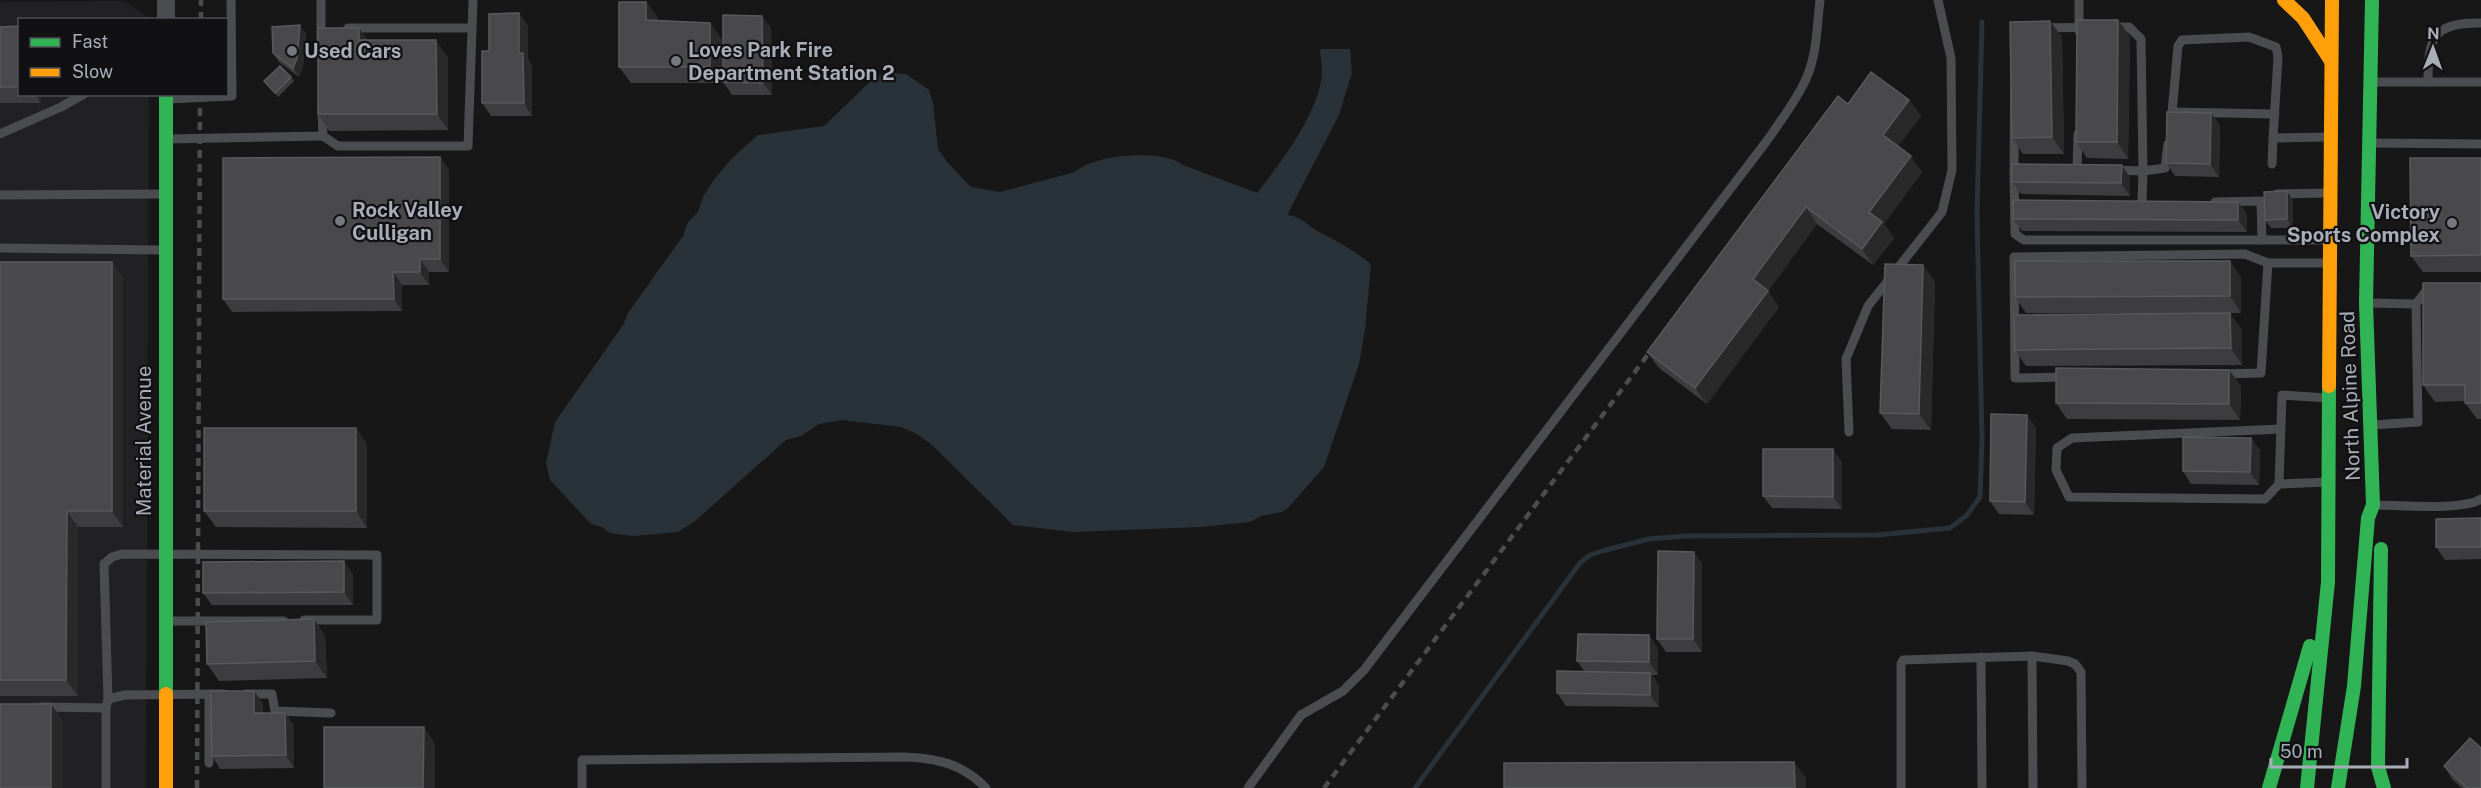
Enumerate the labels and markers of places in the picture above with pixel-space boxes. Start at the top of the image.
place label: Loves Park Fire Department Station 2 [688,38,895,85]
place label: Used Cars [304,39,401,63]
marker: Used Cars [285,44,299,58]
marker: Loves Park Fire Department Station 2 [669,54,683,68]
place label: Rock Valley Culligan [352,198,463,245]
place label: Victory Sports Complex [2287,200,2440,247]
marker: Rock Valley Culligan [333,214,347,228]
marker: Victory Sports Complex [2445,216,2459,230]

